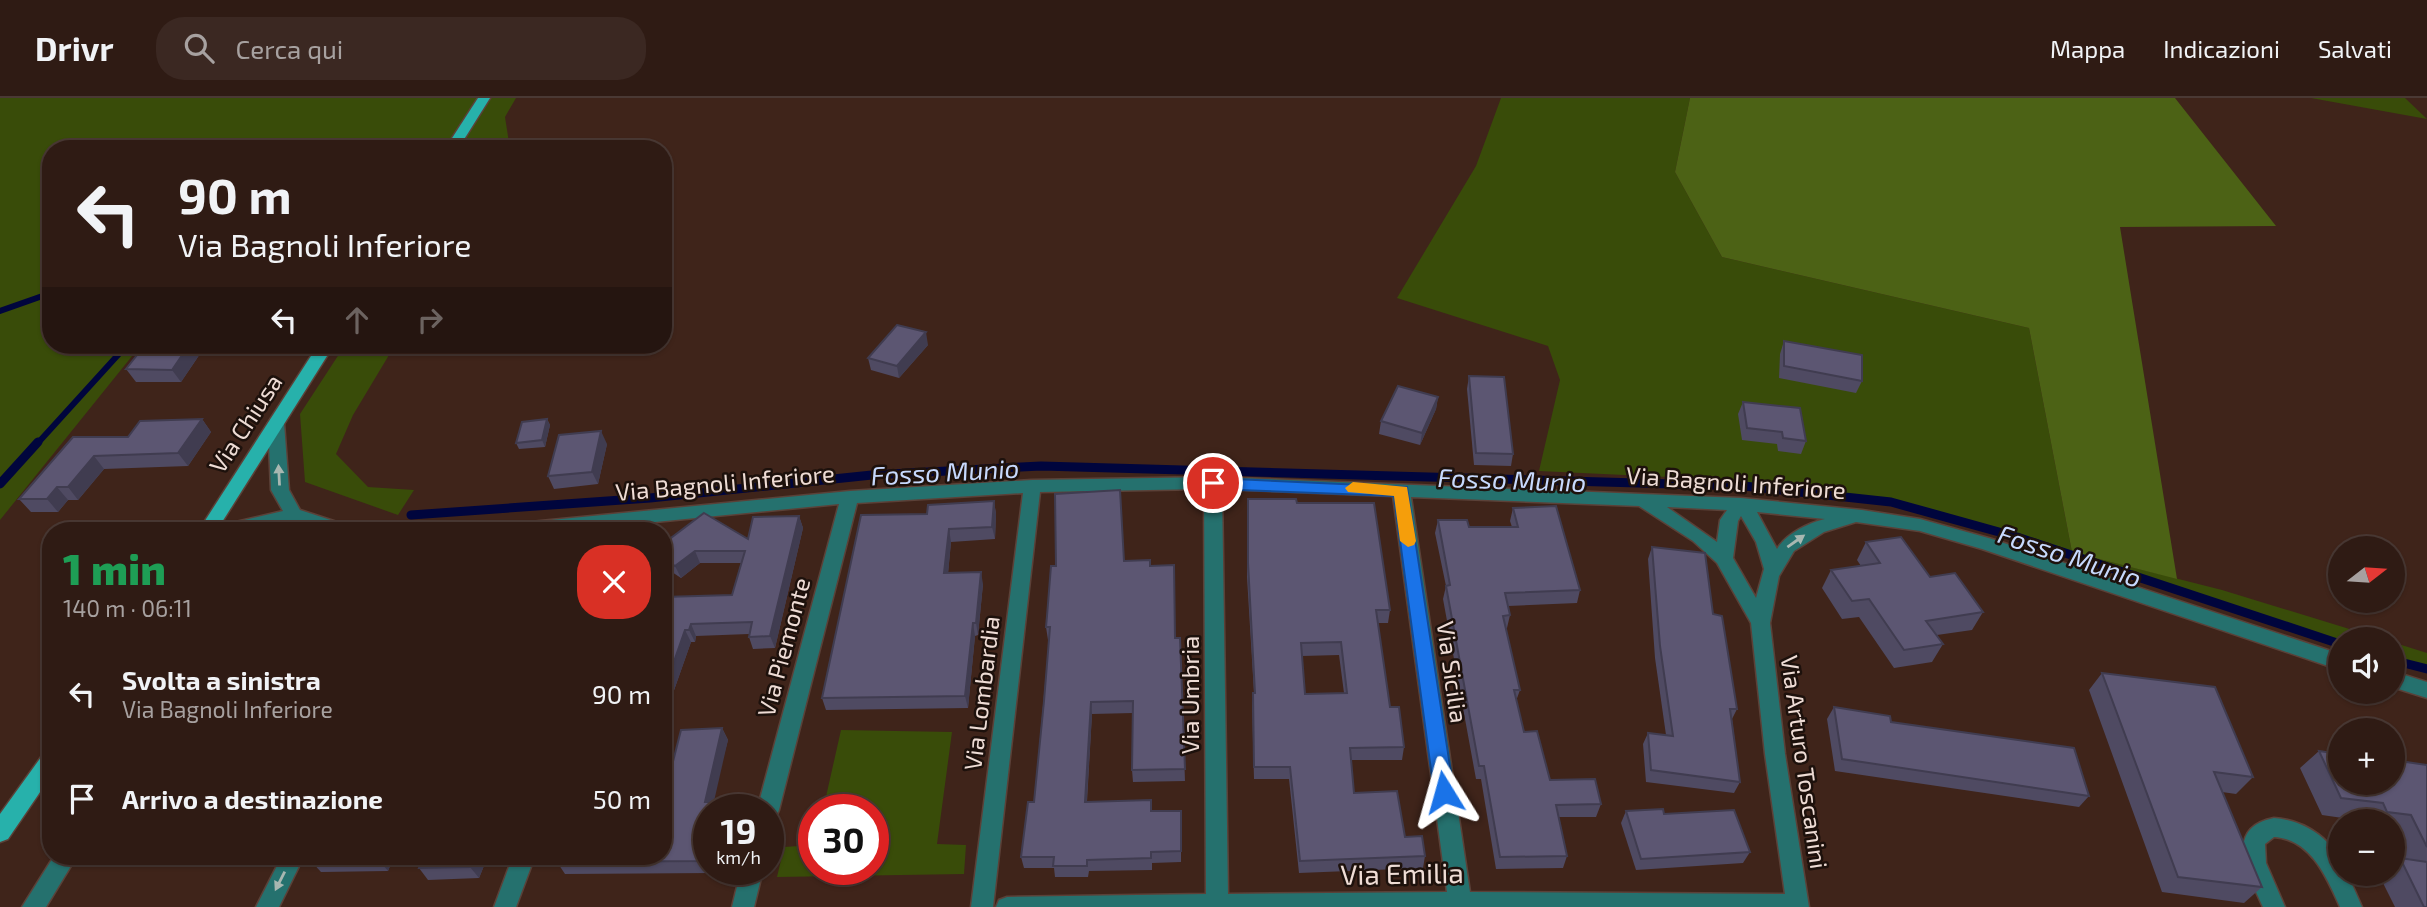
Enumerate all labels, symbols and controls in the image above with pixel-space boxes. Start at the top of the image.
search box [156,17,646,80]
text: Drivr [35,28,114,68]
icon: search [180,29,218,67]
text: Cerca qui [236,33,343,64]
text: Mappa [2050,34,2125,63]
text: Indicazioni [2163,34,2280,63]
text: Salvati [2318,34,2392,63]
text: 90 m [178,165,292,224]
icon: left [63,168,154,259]
text: Via Bagnoli Inferiore [178,225,471,263]
icon: left [265,301,303,339]
icon: ahead [338,301,376,339]
icon: right [411,301,449,339]
street label: Via Chiusa [202,368,288,478]
water label: Fosso Munio [870,452,1020,490]
pin [1183,453,1243,513]
street label: Via Bagnoli Inferiore [614,458,836,506]
street label: Via Bagnoli Inferiore [1625,460,1847,504]
water label: Fosso Munio [1437,461,1587,497]
one-way arrow [273,463,284,485]
icon: arrive [1194,464,1232,502]
water label: Fosso Munio [1995,517,2145,593]
one-way arrow [1786,535,1806,548]
north arrow [2328,536,2404,612]
map controls [2328,536,2405,886]
text: 1 min [63,543,166,593]
button: close [577,545,651,619]
street label: Via Piemonte [751,574,815,720]
text: 140 m · 06:11 [63,594,192,622]
street label: Via Lombardia [957,614,1005,772]
street label: Via Sicilia [1432,619,1474,725]
button: sound [2328,627,2405,704]
street label: Via Umbria [1175,636,1204,754]
street label: Via Arturo Toscanini [1776,653,1834,871]
text: Svolta a sinistra [122,664,321,695]
icon: left [63,675,101,713]
text: 90 m [592,678,651,709]
text: Via Bagnoli Inferiore [122,695,333,723]
button: + [2328,718,2405,795]
position arrow [1407,755,1481,829]
icon: arrive [63,780,101,818]
text: Arrivo a destinazione [122,783,383,814]
text: 50 m [593,783,651,814]
speed limit sign: 30 [798,794,889,885]
text: 19 [721,809,756,851]
button: − [2328,809,2405,886]
text: km/h [716,846,761,868]
street label: Via Emilia [1340,855,1464,891]
one-way arrow [275,871,286,891]

